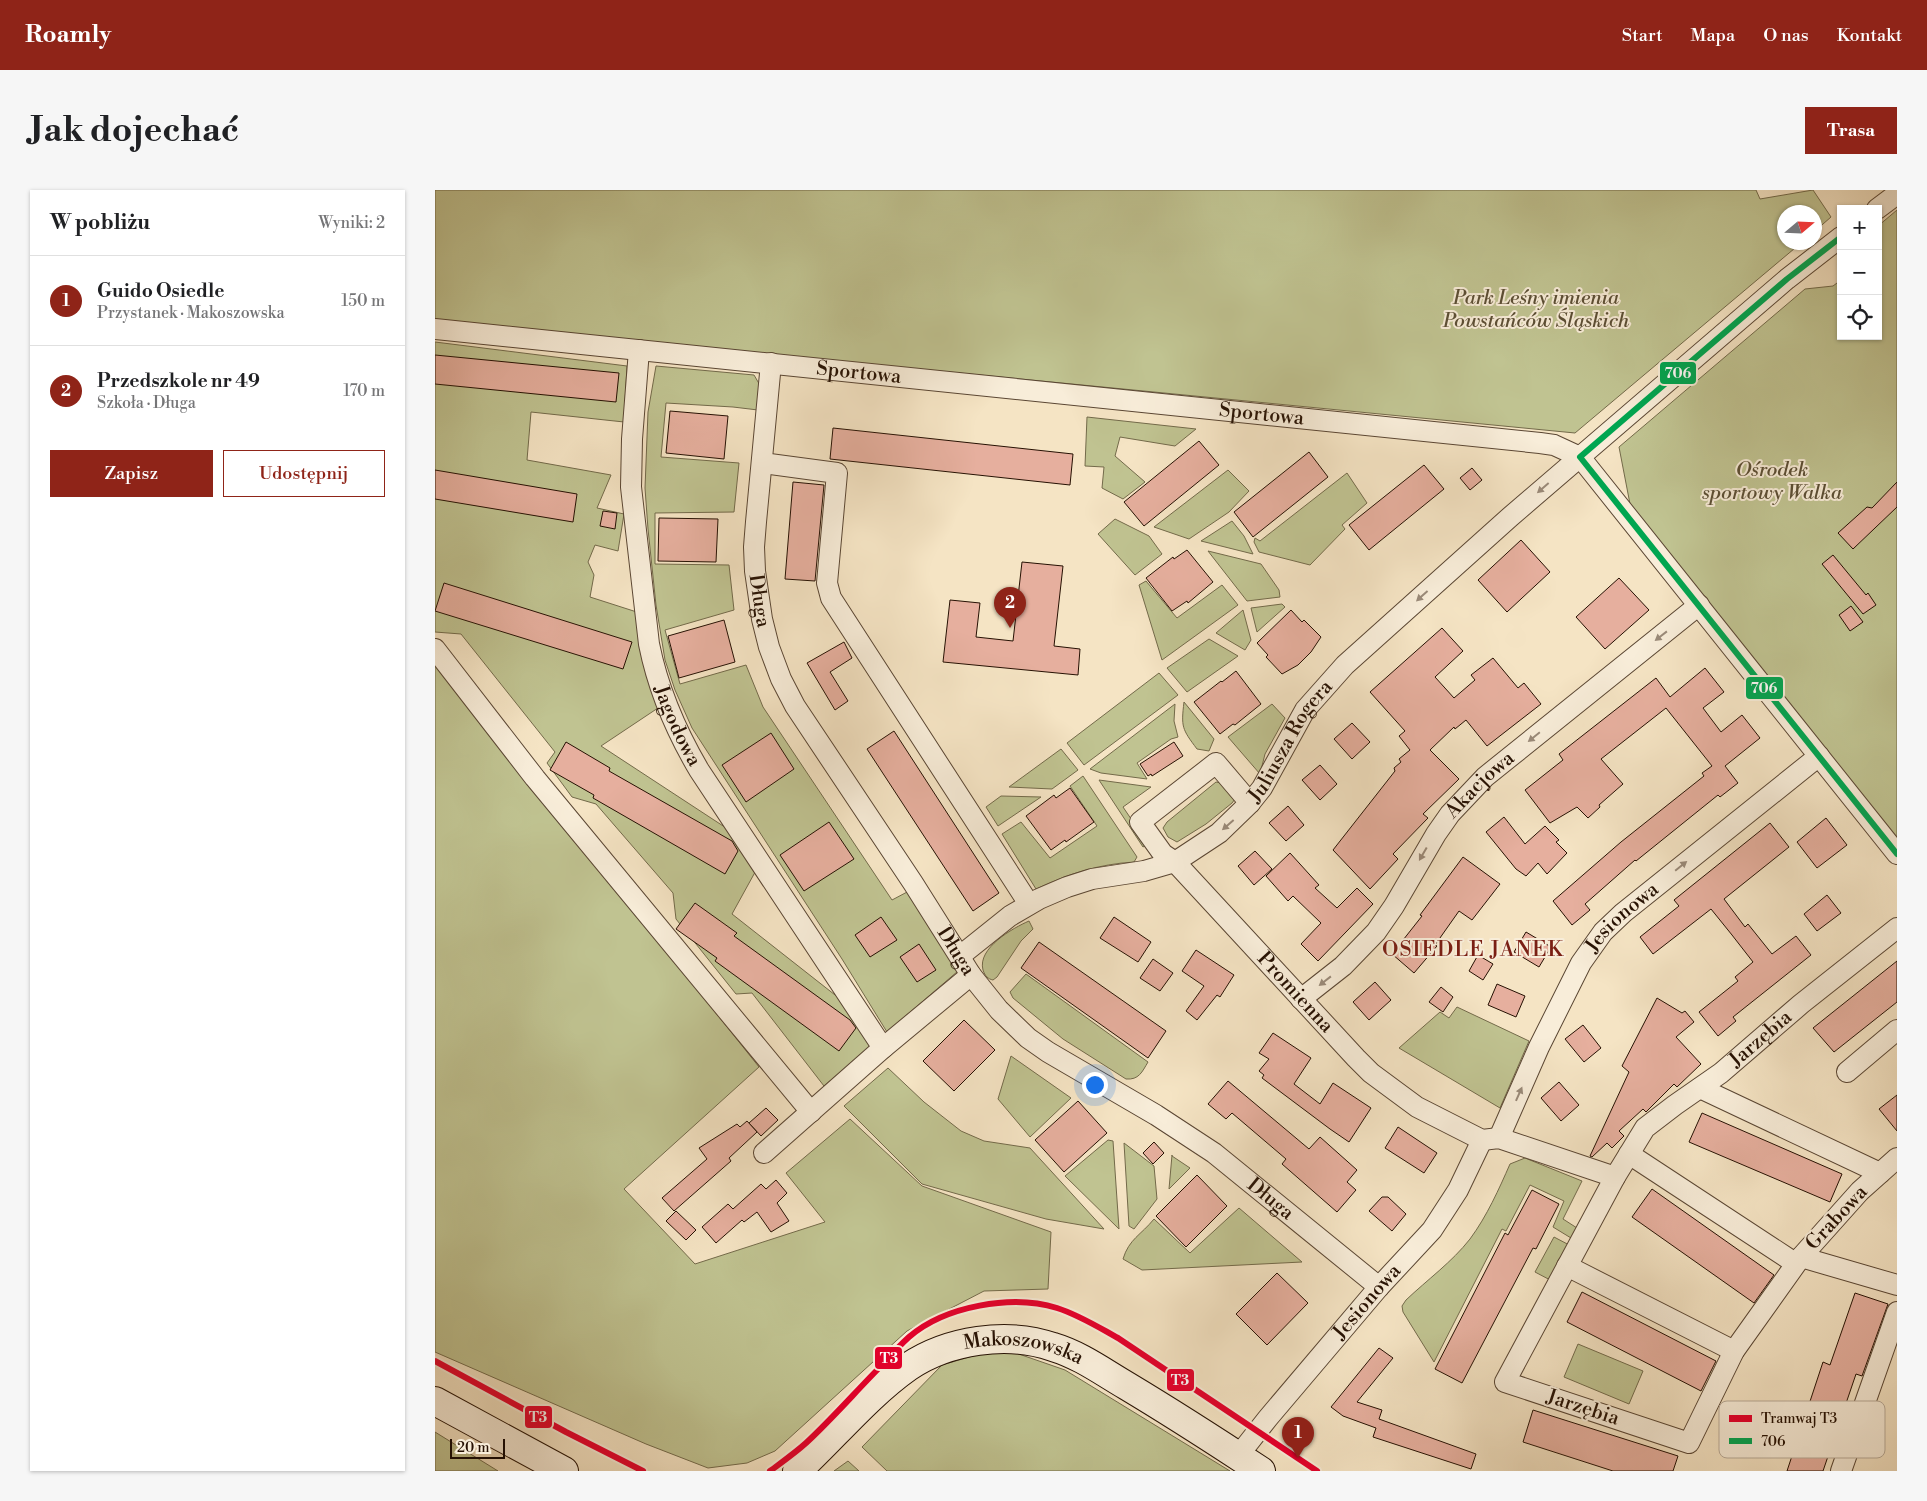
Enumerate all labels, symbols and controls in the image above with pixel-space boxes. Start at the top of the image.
text: Roamly [25,20,111,50]
text: Start [1622,24,1663,47]
text: Mapa [1691,24,1735,47]
text: O nas [1763,24,1809,47]
text: Kontakt [1837,24,1902,47]
button: Trasa [1805,107,1897,154]
text: Jak dojechać [30,109,239,152]
north arrow [1777,205,1822,250]
map controls [1837,205,1882,340]
button: + [1837,205,1882,250]
text: W pobliżu [50,210,150,236]
text: Wyniki: 2 [319,213,385,233]
button: − [1837,250,1882,295]
text: Guido Osiedle [97,279,224,303]
park label: Park Leśny imienia Powstańców Śląskich [1442,286,1630,334]
text: 1 [62,291,70,311]
text: 150 m [341,291,385,311]
button: locate [1837,295,1882,340]
text: Przystanek · Makoszowska [97,303,285,323]
street label: Sportowa [815,356,903,390]
line badge: 706 [1659,361,1697,385]
text: 706 [1665,365,1692,383]
text: Przedszkole nr 49 [97,369,260,393]
text: 2 [61,381,71,401]
text: 170 m [343,381,385,401]
text: Szkoła · Długa [97,393,196,413]
street label: Sportowa [1218,397,1306,431]
button: Zapisz [50,450,213,497]
button: Udostępnij [223,450,385,497]
park label: Ośrodek sportowy Walka [1701,458,1843,506]
one-way arrow [1537,483,1550,494]
street label: Długa [743,573,776,631]
pin: 2 [994,587,1026,628]
one-way arrow [1416,590,1428,601]
one-way arrow [1655,630,1668,641]
street label: Juliusza Rogera [1242,674,1339,809]
line badge: 706 [1745,676,1784,700]
text: 706 [1751,680,1778,698]
street label: Jagodowa [648,681,707,772]
one-way arrow [1528,731,1541,742]
street label: Akacjowa [1439,745,1520,824]
one-way arrow [1223,819,1235,831]
one-way arrow [1419,846,1427,861]
one-way arrow [1674,861,1687,872]
street label: Jesionowa [1579,876,1664,958]
street label: Długa [931,922,981,981]
district label: OSIEDLE JANEK [1382,937,1565,963]
street label: Promienna [1252,947,1340,1039]
one-way arrow [1318,975,1331,986]
street label: Jarzębia [1723,1004,1798,1073]
your location [1082,1072,1108,1098]
one-way arrow [1515,1087,1523,1101]
street label: Długa [1242,1172,1300,1226]
street label: Grabowa [1801,1180,1874,1256]
street label: Jesionowa [1327,1258,1407,1346]
street label: Makoszowska [961,1326,1089,1371]
line badge: T3 [874,1346,903,1370]
text: T3 [880,1350,898,1368]
line badge: T3 [1166,1368,1195,1392]
text: T3 [1171,1372,1189,1390]
street label: Jarzębia [1542,1384,1623,1432]
legend [1719,1401,1885,1458]
line badge: T3 [524,1405,553,1429]
text: T3 [529,1409,547,1427]
text: Tramwaj T3 [1761,1410,1838,1428]
pin: 1 [1282,1417,1314,1458]
text: 706 [1761,1433,1786,1451]
scale bar [450,1436,505,1459]
text: 20 m [457,1439,489,1457]

